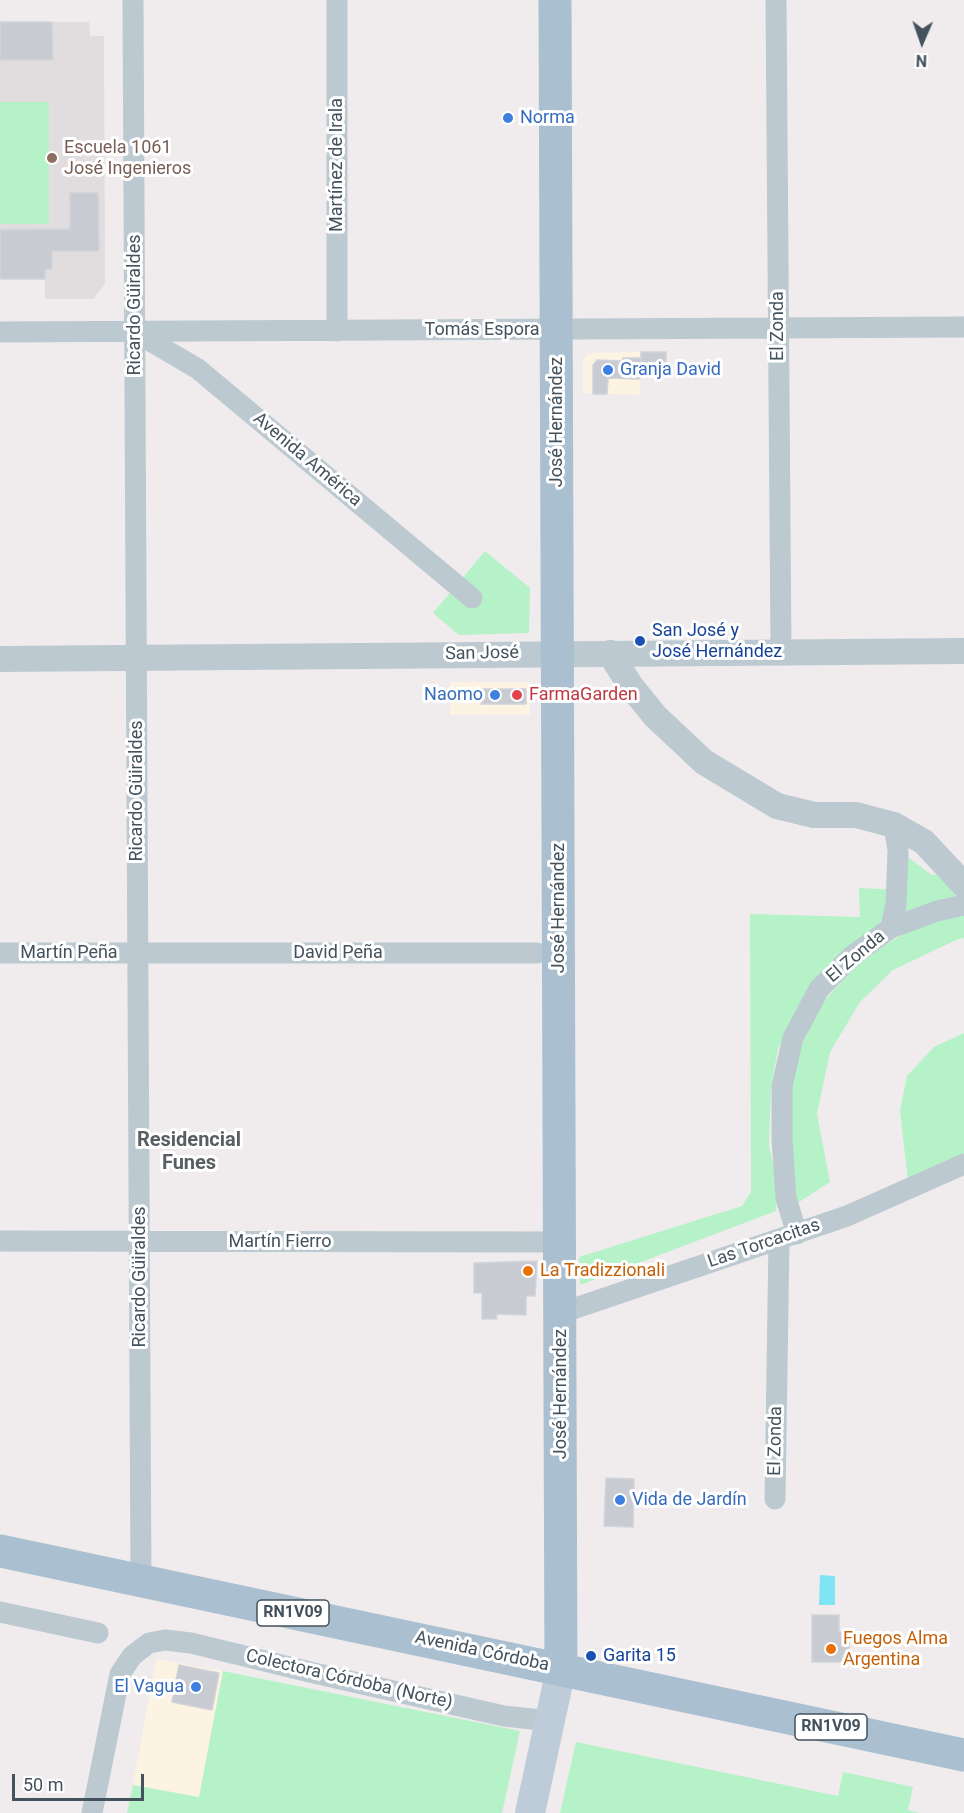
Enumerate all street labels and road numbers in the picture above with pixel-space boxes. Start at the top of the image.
street label: Martínez de Irala [326,98,348,232]
street label: Ricardo Güiraldes [124,235,146,375]
street label: El Zonda [767,291,789,361]
street label: Tomás Espora [425,319,539,341]
street label: José Hernández [546,357,568,487]
street label: Avenida América [248,408,366,512]
street label: San José [445,643,519,665]
street label: Ricardo Güiraldes [126,721,148,861]
street label: José Hernández [548,843,570,973]
street label: El Zonda [822,926,890,988]
street label: Martín Peña [20,942,118,964]
street label: David Peña [293,942,383,964]
street label: Ricardo Güiraldes [129,1207,151,1347]
street label: Las Torcacitas [705,1215,823,1273]
street label: Martín Fierro [229,1231,331,1253]
street label: José Hernández [550,1329,572,1459]
street label: El Zonda [765,1406,787,1476]
road number: RN1V09 [257,1600,329,1626]
street label: Avenida Córdoba [413,1627,551,1677]
street label: Colectora Córdoba (Norte) [244,1646,454,1714]
road number: RN1V09 [795,1714,867,1740]

